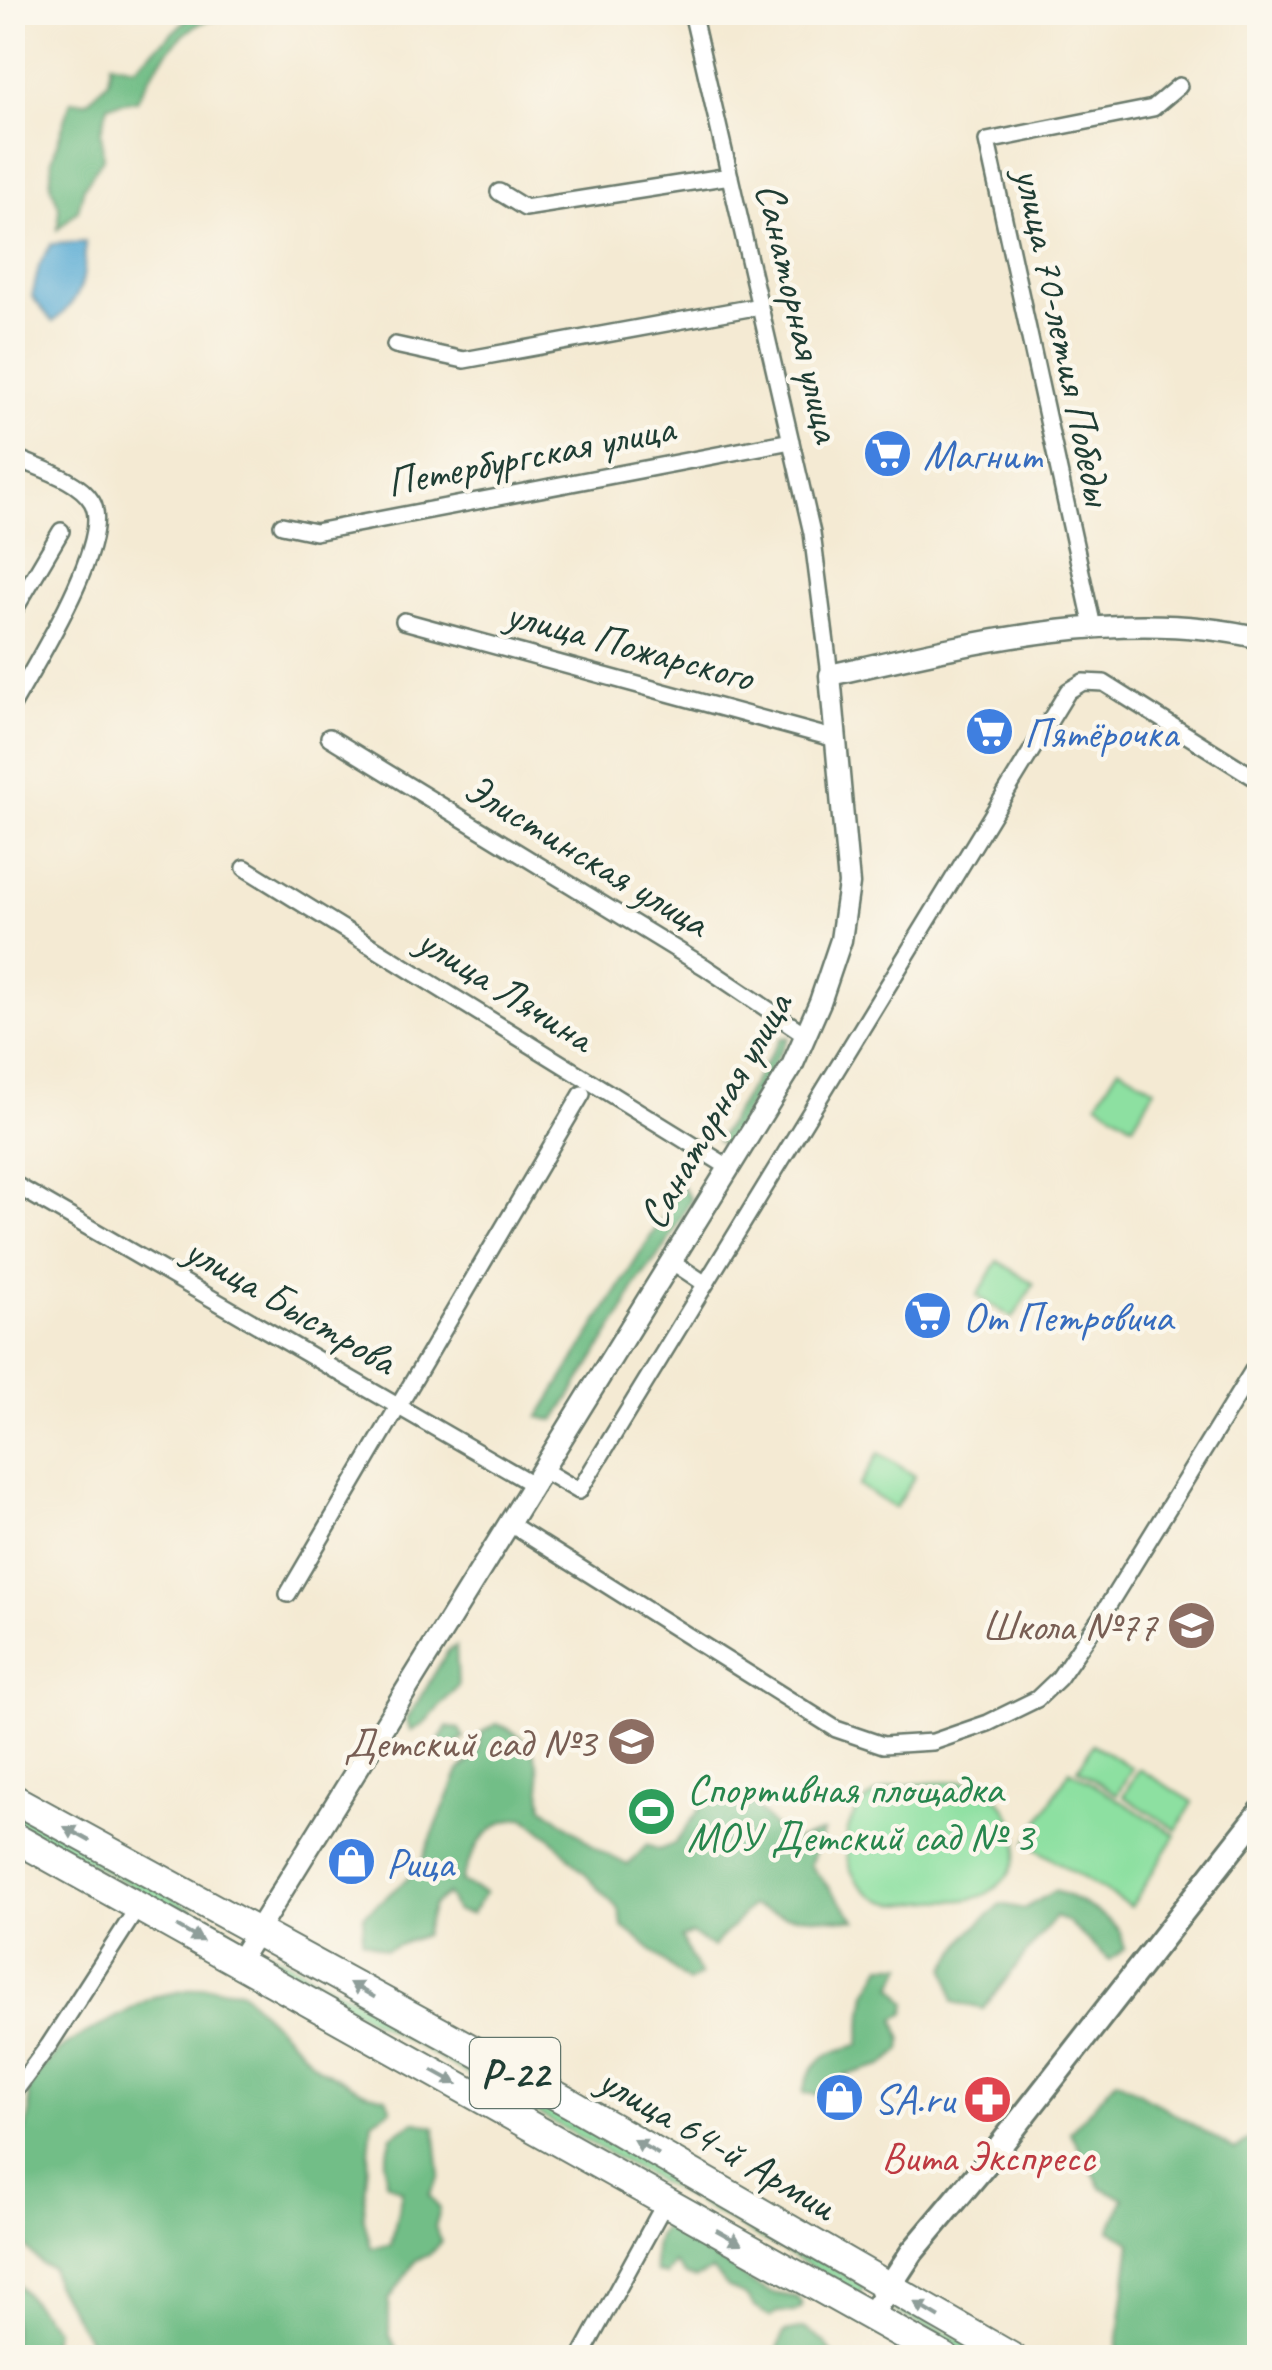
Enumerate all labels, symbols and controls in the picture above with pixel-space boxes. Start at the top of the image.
street label: улица 70-летия Победы [1001,160,1126,512]
street label: Санаторная улица [743,178,855,450]
street label: Петербургская улица [382,401,682,509]
supermarket icon: Магнит [862,428,914,480]
place label: Магнит [923,429,1044,482]
street label: улица Пожарского [497,586,761,704]
supermarket icon: Пятёрочка [963,706,1015,758]
place label: Пятёрочка [1024,707,1181,760]
street label: Элистинская улица [454,761,720,950]
street label: улица Лячина [405,913,606,1066]
street label: Санаторная улица [626,980,806,1238]
street label: улица Быстрова [173,1222,408,1389]
supermarket icon: От Петровича [902,1290,954,1342]
place label: От Петровича [963,1291,1176,1344]
school or university icon: Школа №77 [1166,1599,1218,1651]
place label: Школа №77 [982,1600,1159,1653]
school or university icon: Детский сад №3 [605,1716,657,1768]
place label: Детский сад №3 [344,1717,599,1770]
place label: Спортивная площадка МОУ Детский сад № 3 [687,1763,1036,1864]
sports icon: Спортивная площадка МОУ Детский сад № 3 [626,1786,678,1838]
one-way arrow [63,1825,91,1843]
shop icon: Рица [325,1836,377,1888]
place label: Рица [386,1837,457,1890]
one-way arrow [176,1924,204,1942]
one-way arrow [348,1981,376,1999]
road number: Р-22 [470,2038,560,2108]
street label: улица 64-й Армии [586,2052,848,2234]
one-way arrow [431,2069,460,2086]
shop icon: SA.ru [813,2072,865,2124]
place label: SA.ru [874,2073,957,2126]
pharmacy icon: Вита Экспресс [962,2074,1014,2126]
place label: Вита Экспресс [881,2131,1097,2184]
one-way arrow [632,2139,660,2156]
one-way arrow [714,2228,743,2245]
one-way arrow [913,2302,941,2319]

